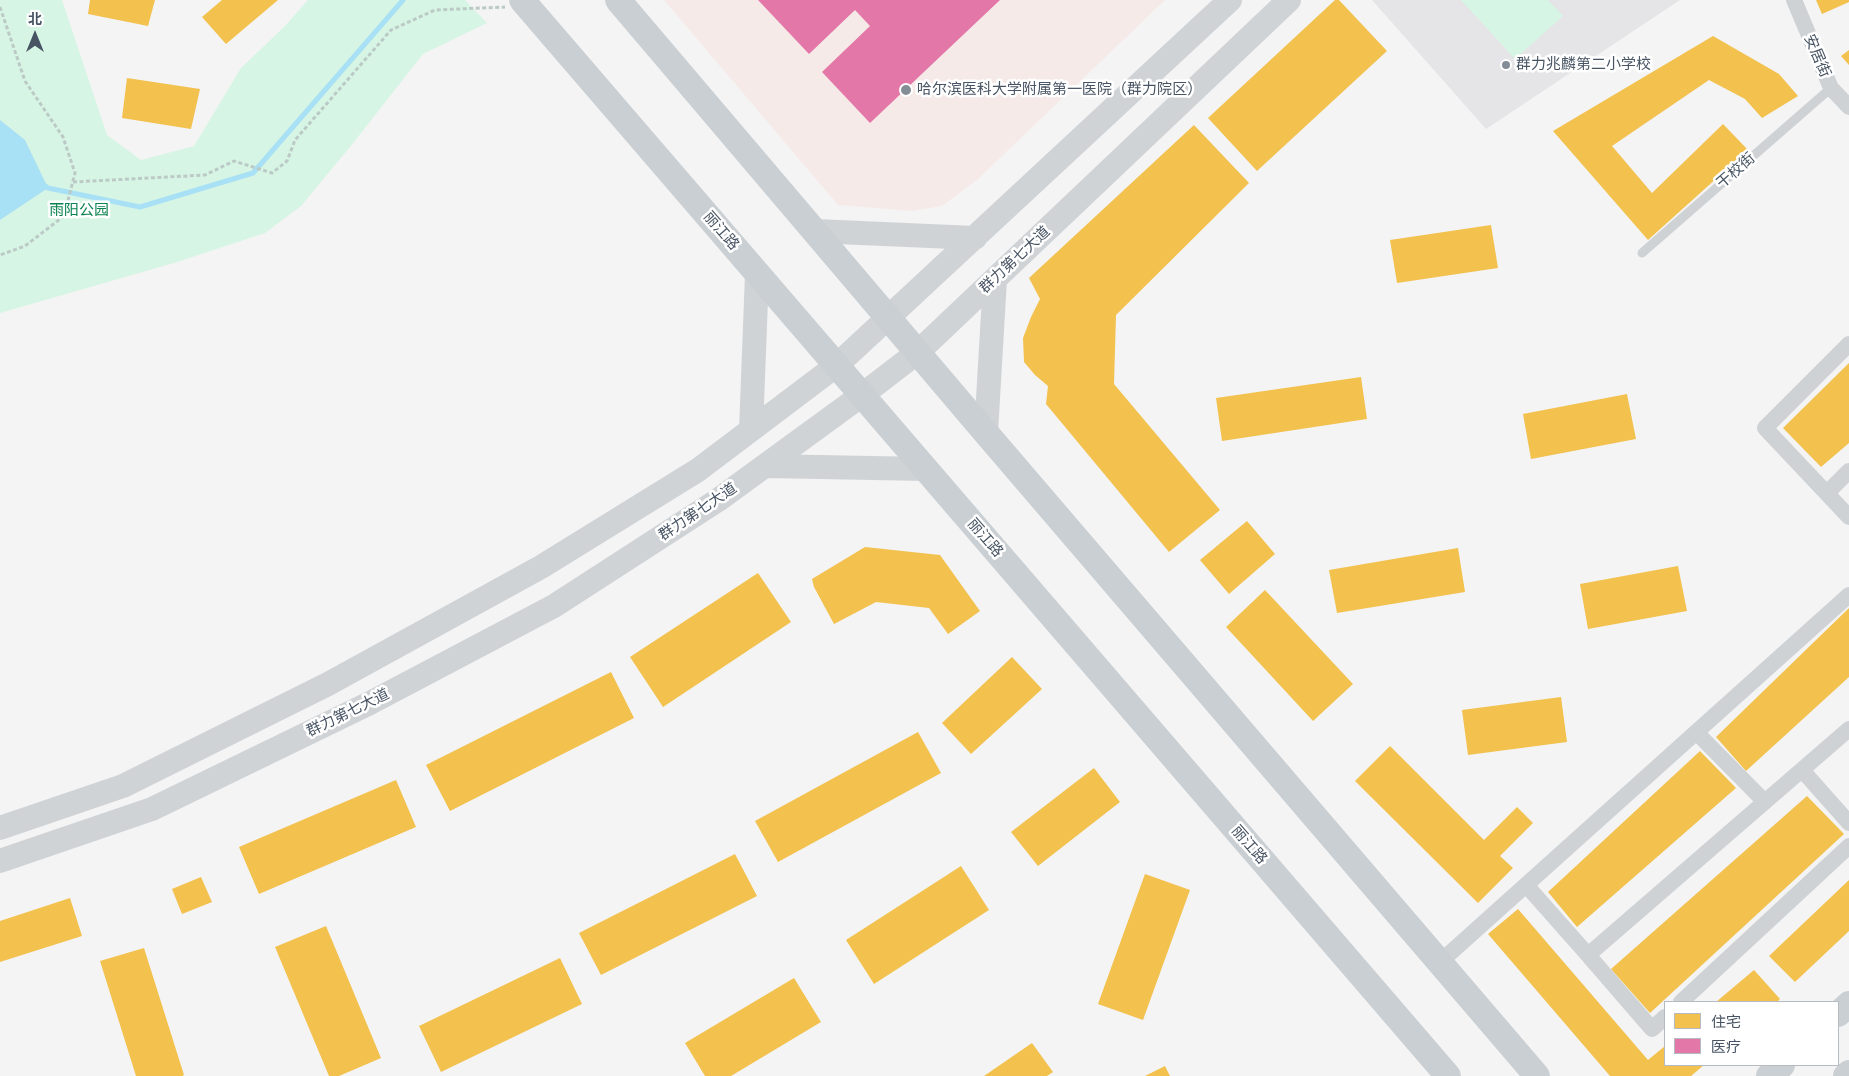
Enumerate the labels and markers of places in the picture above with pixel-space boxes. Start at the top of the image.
place label: 群力兆麟第二小学校 [1516,56,1651,74]
marker: 群力兆麟第二小学校 [1500,59,1512,71]
place label: 哈尔滨医科大学附属第一医院（群力院区） [917,81,1202,99]
marker: 哈尔滨医科大学附属第一医院（群力院区） [899,83,913,97]

